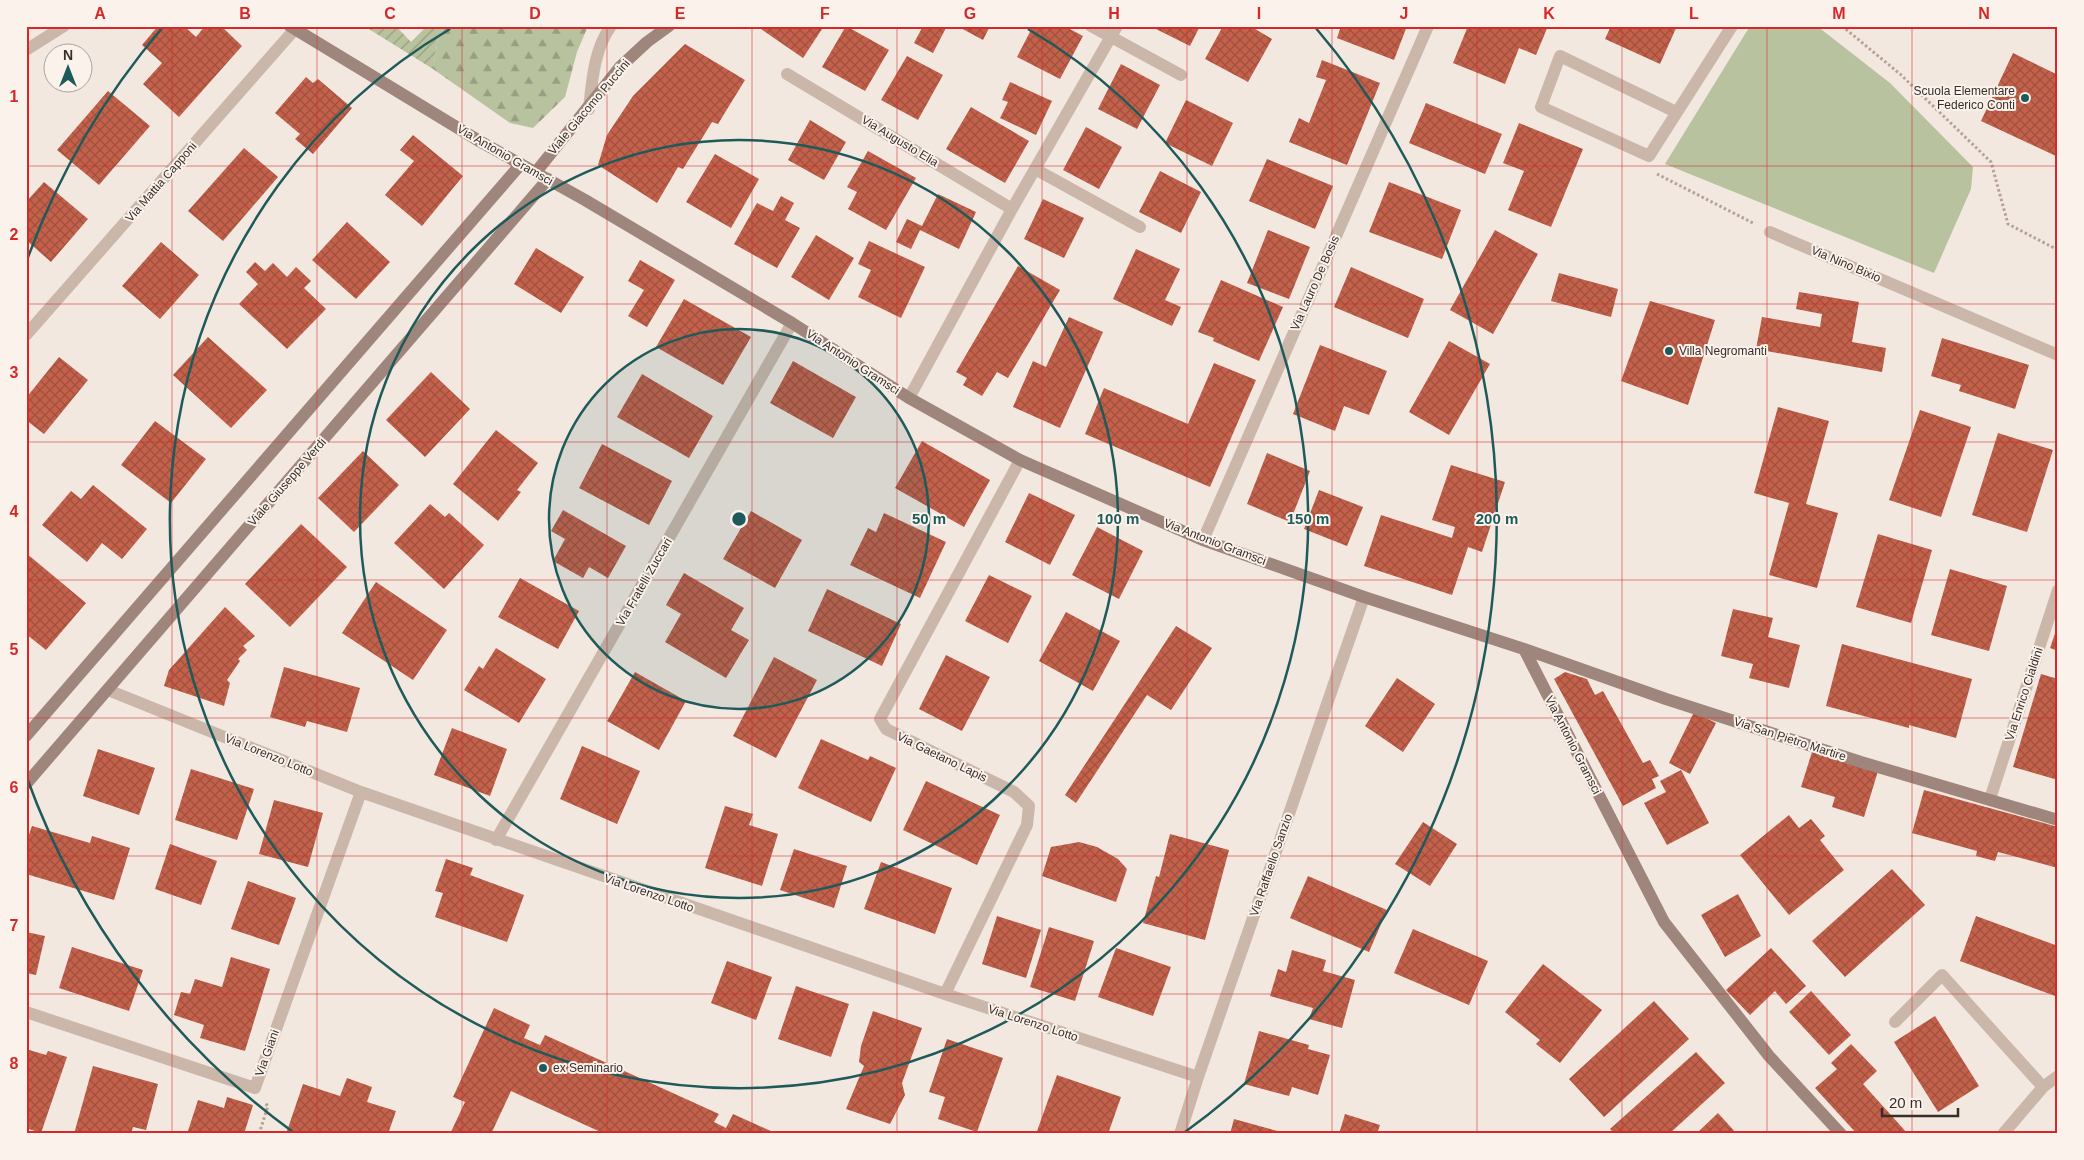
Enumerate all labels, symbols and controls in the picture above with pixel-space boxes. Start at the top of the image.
text: A [94,5,106,22]
text: B [239,5,251,22]
text: C [384,5,396,22]
text: D [529,5,541,22]
text: E [675,5,686,22]
text: F [820,5,830,22]
text: G [964,5,976,22]
text: H [1108,5,1120,22]
text: I [1257,5,1261,22]
text: J [1400,5,1408,22]
text: K [1543,5,1555,22]
text: L [1689,5,1699,22]
text: M [1832,5,1846,22]
text: N [1978,5,1990,22]
north arrow [42,42,92,92]
text: N [63,47,73,63]
street label: Viale Giacomo Puccini [545,57,633,157]
place label: Scuola Elementare Federico Conti [1914,84,2015,112]
text: 1 [10,88,19,105]
marker: Scuola Elementare Federico Conti [2019,92,2031,104]
street label: Via Augusto Elia [859,113,941,170]
street label: Via Antonio Gramsci [455,122,555,188]
street label: Via Mattia Capponi [123,139,199,225]
text: 2 [10,226,19,243]
street label: Via Lauro De Bosis [1288,233,1342,333]
street label: Via Nino Bixio [1809,243,1883,285]
street label: Via Antonio Gramsci [804,327,902,397]
place label: Villa Negromanti [1679,344,1767,358]
marker: Villa Negromanti [1663,345,1675,357]
text: 3 [10,364,19,381]
street label: Viale Giuseppe Verdi [245,435,329,529]
text: 4 [10,503,19,520]
centre of rings [730,510,748,528]
text: 50 m [912,510,946,527]
text: 100 m [1097,510,1139,527]
text: 150 m [1287,510,1329,527]
text: 200 m [1476,510,1518,527]
street label: Via Antonio Gramsci [1162,516,1268,568]
street label: Via Fratelli Zuccari [613,536,675,628]
text: 5 [10,641,19,658]
street label: Via Enrico Cialdini [2002,646,2046,742]
street label: Via Antonio Gramsci [1542,693,1604,797]
street label: Via San Pietro Martire [1732,714,1848,764]
street label: Via Gaetano Lapis [895,729,989,785]
street label: Via Lorenzo Lotto [223,731,315,779]
text: 6 [10,779,19,796]
street label: Via Raffaello Sanzio [1247,812,1295,918]
street label: Via Lorenzo Lotto [602,871,696,915]
text: 7 [10,917,19,934]
street label: Via Lorenzo Lotto [986,1002,1080,1044]
street label: Via Giani [252,1028,282,1078]
text: 8 [10,1055,19,1072]
place label: ex Seminario [553,1061,623,1075]
marker: ex Seminario [537,1062,549,1074]
scale bar [1882,1085,1958,1117]
text: 20 m [1889,1094,1922,1111]

